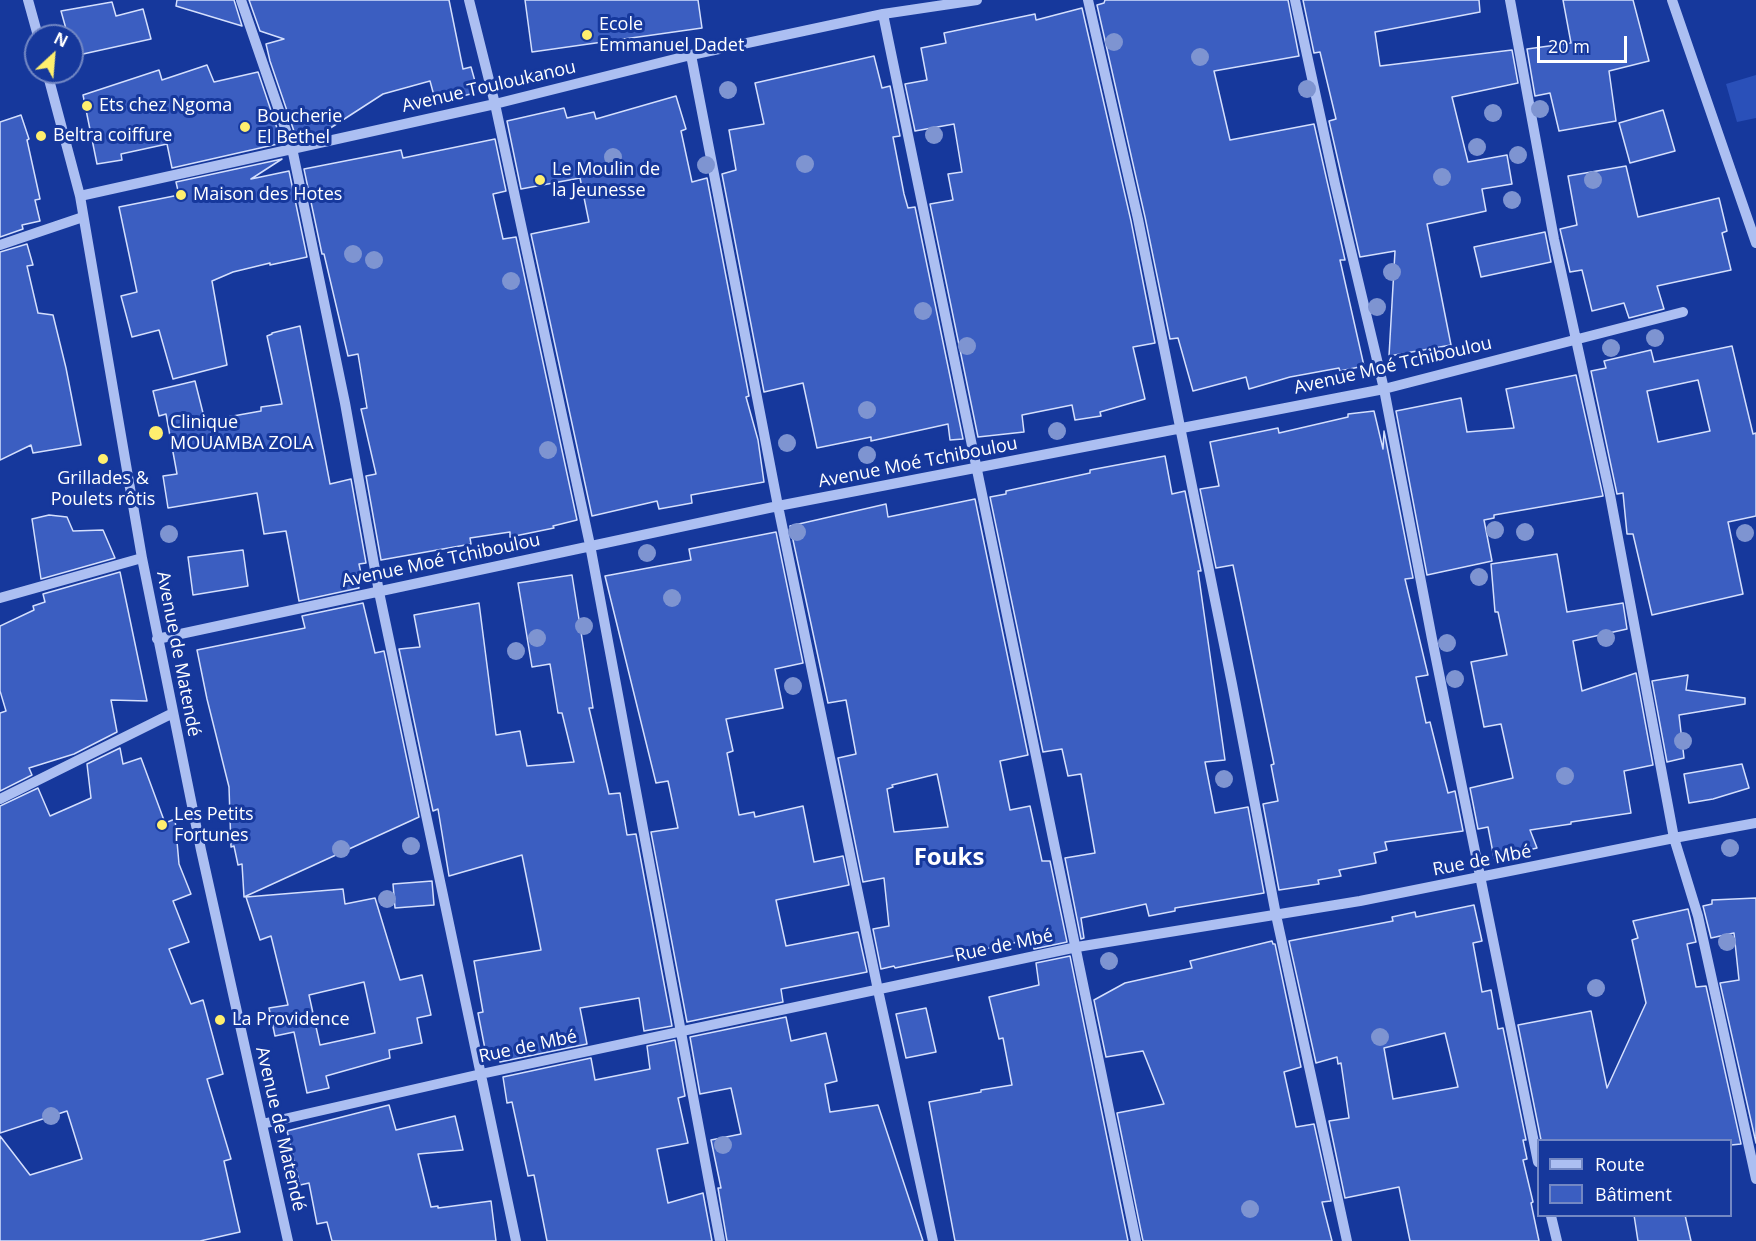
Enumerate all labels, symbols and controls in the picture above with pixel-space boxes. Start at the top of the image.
place label: Ecole Emmanuel Dadet [599,14,744,57]
north arrow [24,24,84,84]
scale bar [1540,24,1630,62]
text: N [50,27,72,52]
marker: Ecole Emmanuel Dadet [580,28,594,42]
text: 20 m [1548,34,1590,58]
street label: Avenue Touloukanou [400,56,578,118]
place label: Ets chez Ngoma [99,95,232,117]
marker: Ets chez Ngoma [80,99,94,113]
place label: Boucherie El Bethel [257,106,342,148]
marker: Boucherie El Bethel [238,120,252,134]
place label: Beltra coiffure [53,125,172,147]
marker: Beltra coiffure [34,129,48,143]
place label: Le Moulin de la Jeunesse [552,159,660,201]
marker: Le Moulin de la Jeunesse [533,173,547,187]
place label: Maison des Hotes [193,184,342,206]
marker: Maison des Hotes [174,188,188,202]
street label: Avenue Moé Tchiboulou [1292,333,1494,399]
place label: Clinique MOUAMBA ZOLA [170,412,314,454]
marker: Clinique MOUAMBA ZOLA [147,424,165,442]
street label: Avenue Moé Tchiboulou [817,433,1019,493]
marker: Grillades & Poulets rôtis [96,452,110,466]
place label: Grillades & Poulets rôtis [51,468,155,510]
street label: Avenue Moé Tchiboulou [340,529,542,593]
street label: Avenue de Matendé [151,569,205,739]
place label: Les Petits Fortunes [174,804,254,846]
marker: Les Petits Fortunes [155,818,169,832]
street label: Rue de Mbé [1431,841,1533,881]
district label: Fouks [914,844,984,872]
street label: Rue de Mbé [953,925,1055,967]
place label: La Providence [232,1009,350,1031]
marker: La Providence [213,1013,227,1027]
street label: Rue de Mbé [477,1026,579,1068]
street label: Avenue de Matendé [251,1045,309,1213]
legend [1537,1139,1732,1217]
text: Route [1595,1152,1645,1176]
text: Bâtiment [1595,1182,1672,1206]

